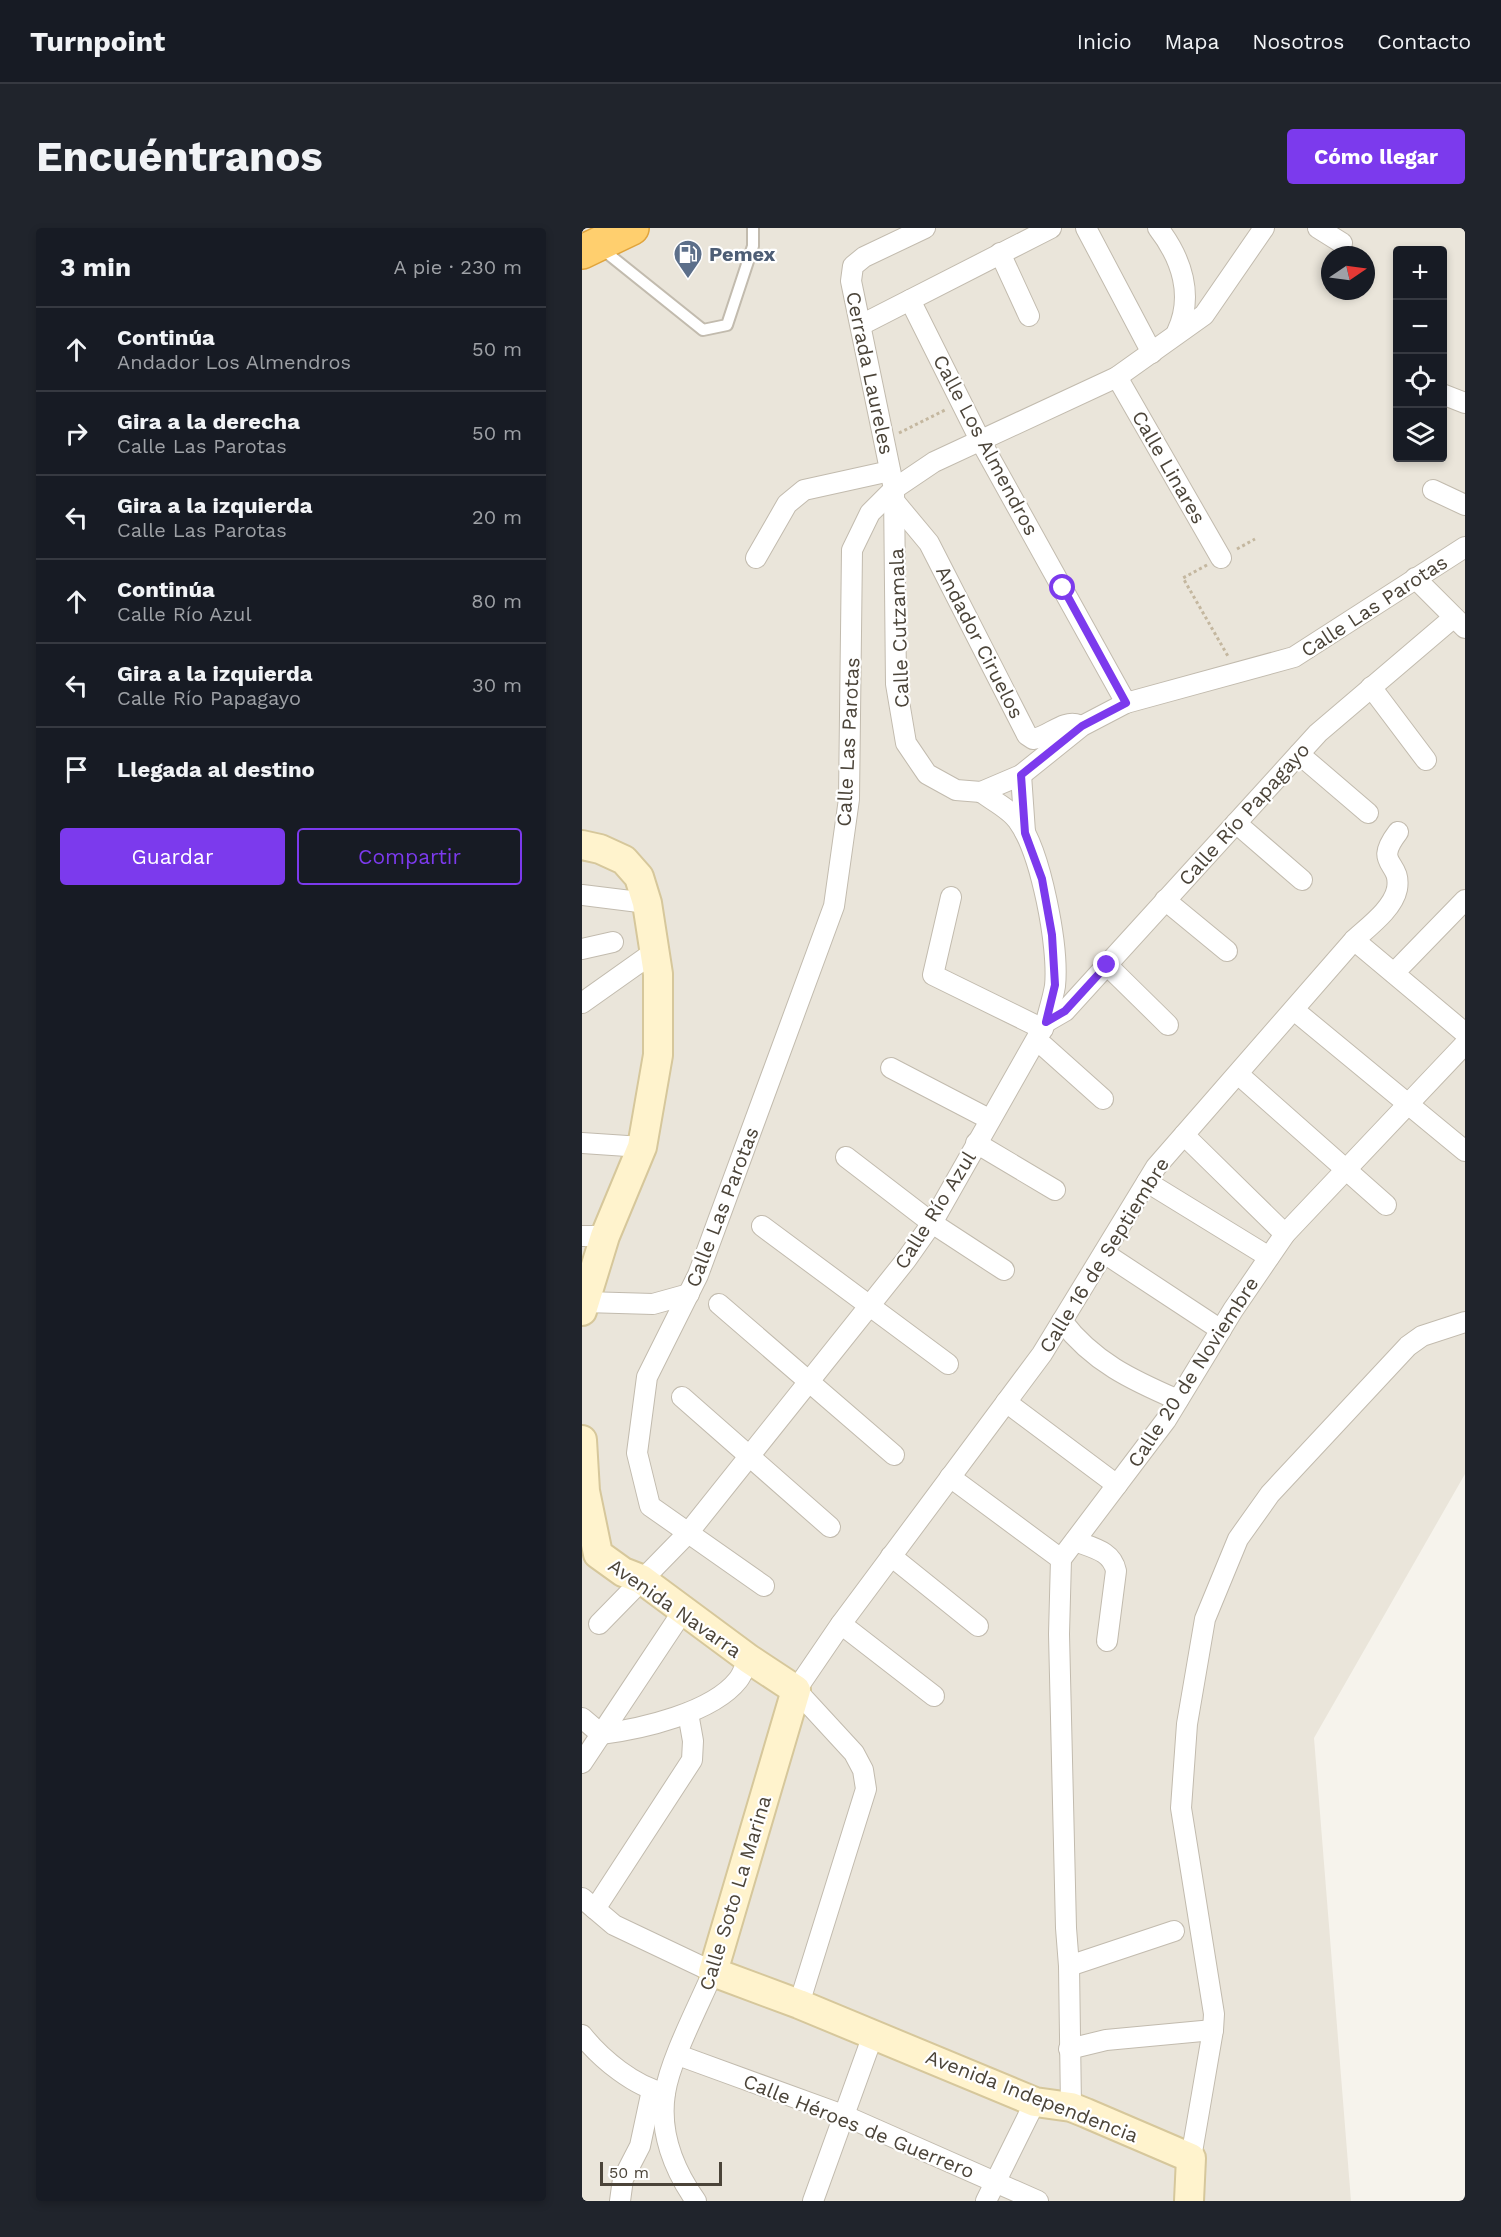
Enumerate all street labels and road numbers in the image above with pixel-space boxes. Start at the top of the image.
street label: Cerrada Laureles [841,289,899,457]
street label: Calle Los Almendros [928,351,1044,539]
street label: Calle Linares [1127,406,1211,528]
street label: Calle Cutzamala [884,548,914,708]
street label: Calle Las Parotas [1296,550,1452,662]
street label: Andador Ciruelos [931,562,1029,722]
street label: Calle Las Parotas [832,657,864,827]
street label: Calle Río Papagayo [1174,738,1314,890]
street label: Calle Las Parotas [680,1123,764,1291]
street label: Calle Río Azul [889,1147,981,1273]
street label: Calle 16 de Septiembre [1034,1153,1174,1357]
street label: Calle 20 de Noviembre [1122,1272,1264,1472]
street label: Avenida Navarra [604,1553,746,1663]
street label: Calle Soto La Marina [694,1793,776,1993]
street label: Avenida Independencia [922,2044,1142,2148]
street label: Calle Héroes de Guerrero [740,2069,978,2183]

